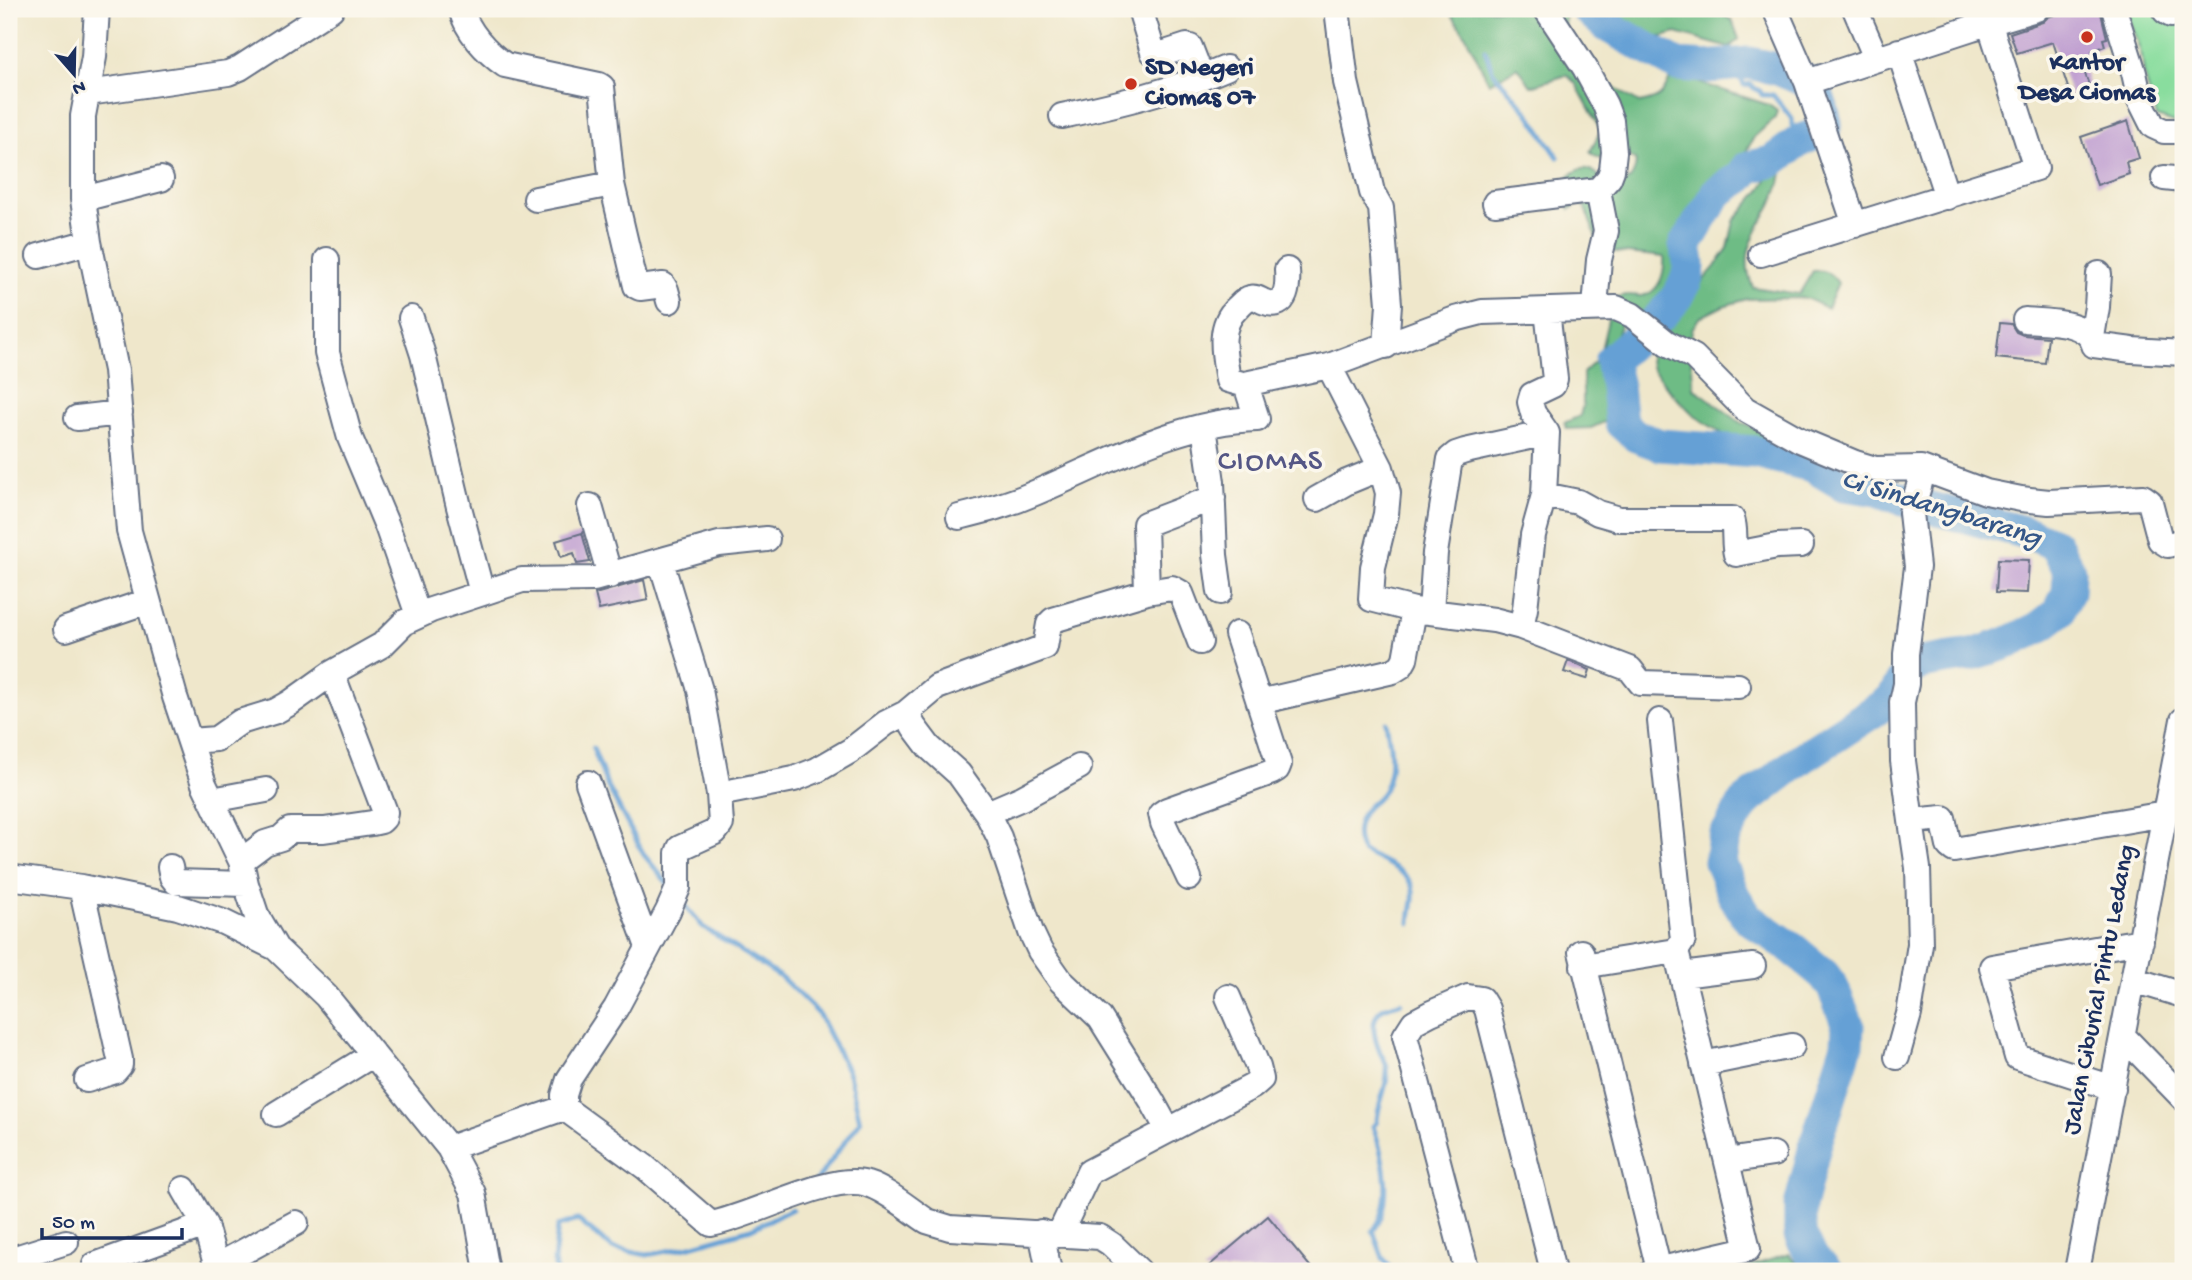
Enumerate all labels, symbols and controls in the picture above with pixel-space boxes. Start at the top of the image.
marker: Kantor Desa Ciomas [2079,29,2095,45]
north arrow [38,38,108,108]
place label: Kantor Desa Ciomas [2017,49,2157,110]
place label: SD Negeri Ciomas 07 [1145,54,1257,115]
text: N [69,74,88,100]
marker: SD Negeri Ciomas 07 [1123,76,1139,92]
district label: CIOMAS [1218,446,1324,481]
water label: Ci Sindangbarang [1837,464,2047,557]
street label: Jalan Ciburial Pintu Ledang [2058,842,2144,1138]
scale bar [42,1196,182,1240]
text: 50 m [52,1212,95,1237]

